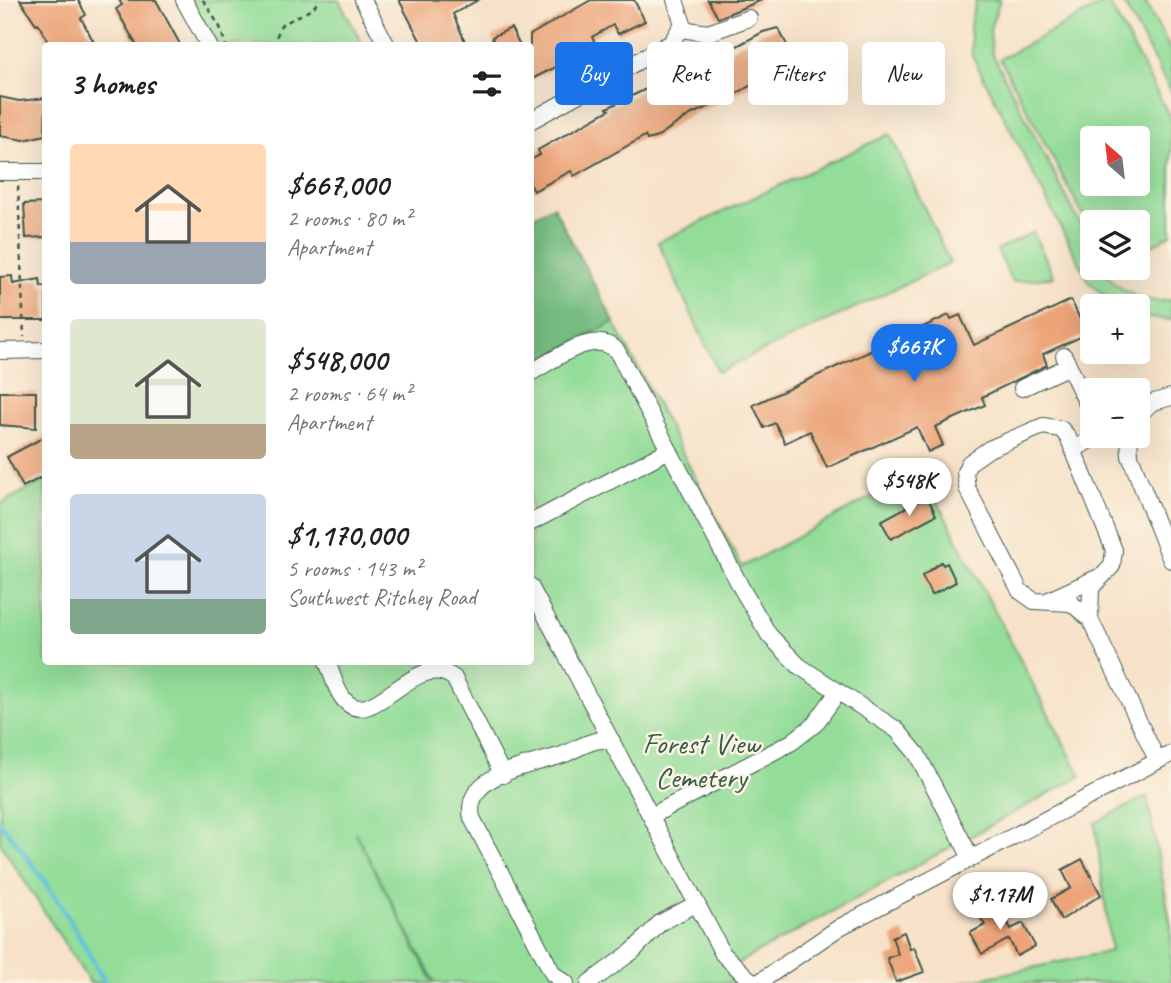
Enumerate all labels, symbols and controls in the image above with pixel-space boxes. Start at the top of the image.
chip: Buy [555,42,633,105]
chip: Rent [647,42,734,105]
chip: Filters [748,42,848,105]
chip: New [862,42,945,105]
text: 3 homes [70,65,155,103]
icon: filters [468,65,506,103]
north arrow [1080,126,1150,196]
map controls [1080,126,1150,448]
text: $667,000 [287,166,389,204]
icon: home [126,172,210,256]
text: 2 rooms · 80 m² [287,204,411,233]
button: layers [1080,210,1150,280]
text: Apartment [287,233,372,262]
button: + [1080,294,1150,364]
pin: $667K [865,324,963,384]
text: $667K [887,332,941,361]
text: $548,000 [287,341,387,379]
icon: home [126,347,210,431]
button: − [1080,378,1150,448]
text: 2 rooms · 64 m² [287,379,411,408]
text: Apartment [287,408,372,437]
pin: $548K [860,458,958,518]
text: $548K [883,466,935,495]
text: $1,170,000 [287,516,407,554]
icon: home [126,522,210,606]
text: 5 rooms · 143 m² [287,554,422,583]
text: Southwest Ritchey Road [287,583,476,612]
park label: Forest View Cemetery [642,724,762,796]
pin: $1.17M [943,872,1057,932]
text: $1.17M [969,880,1031,909]

